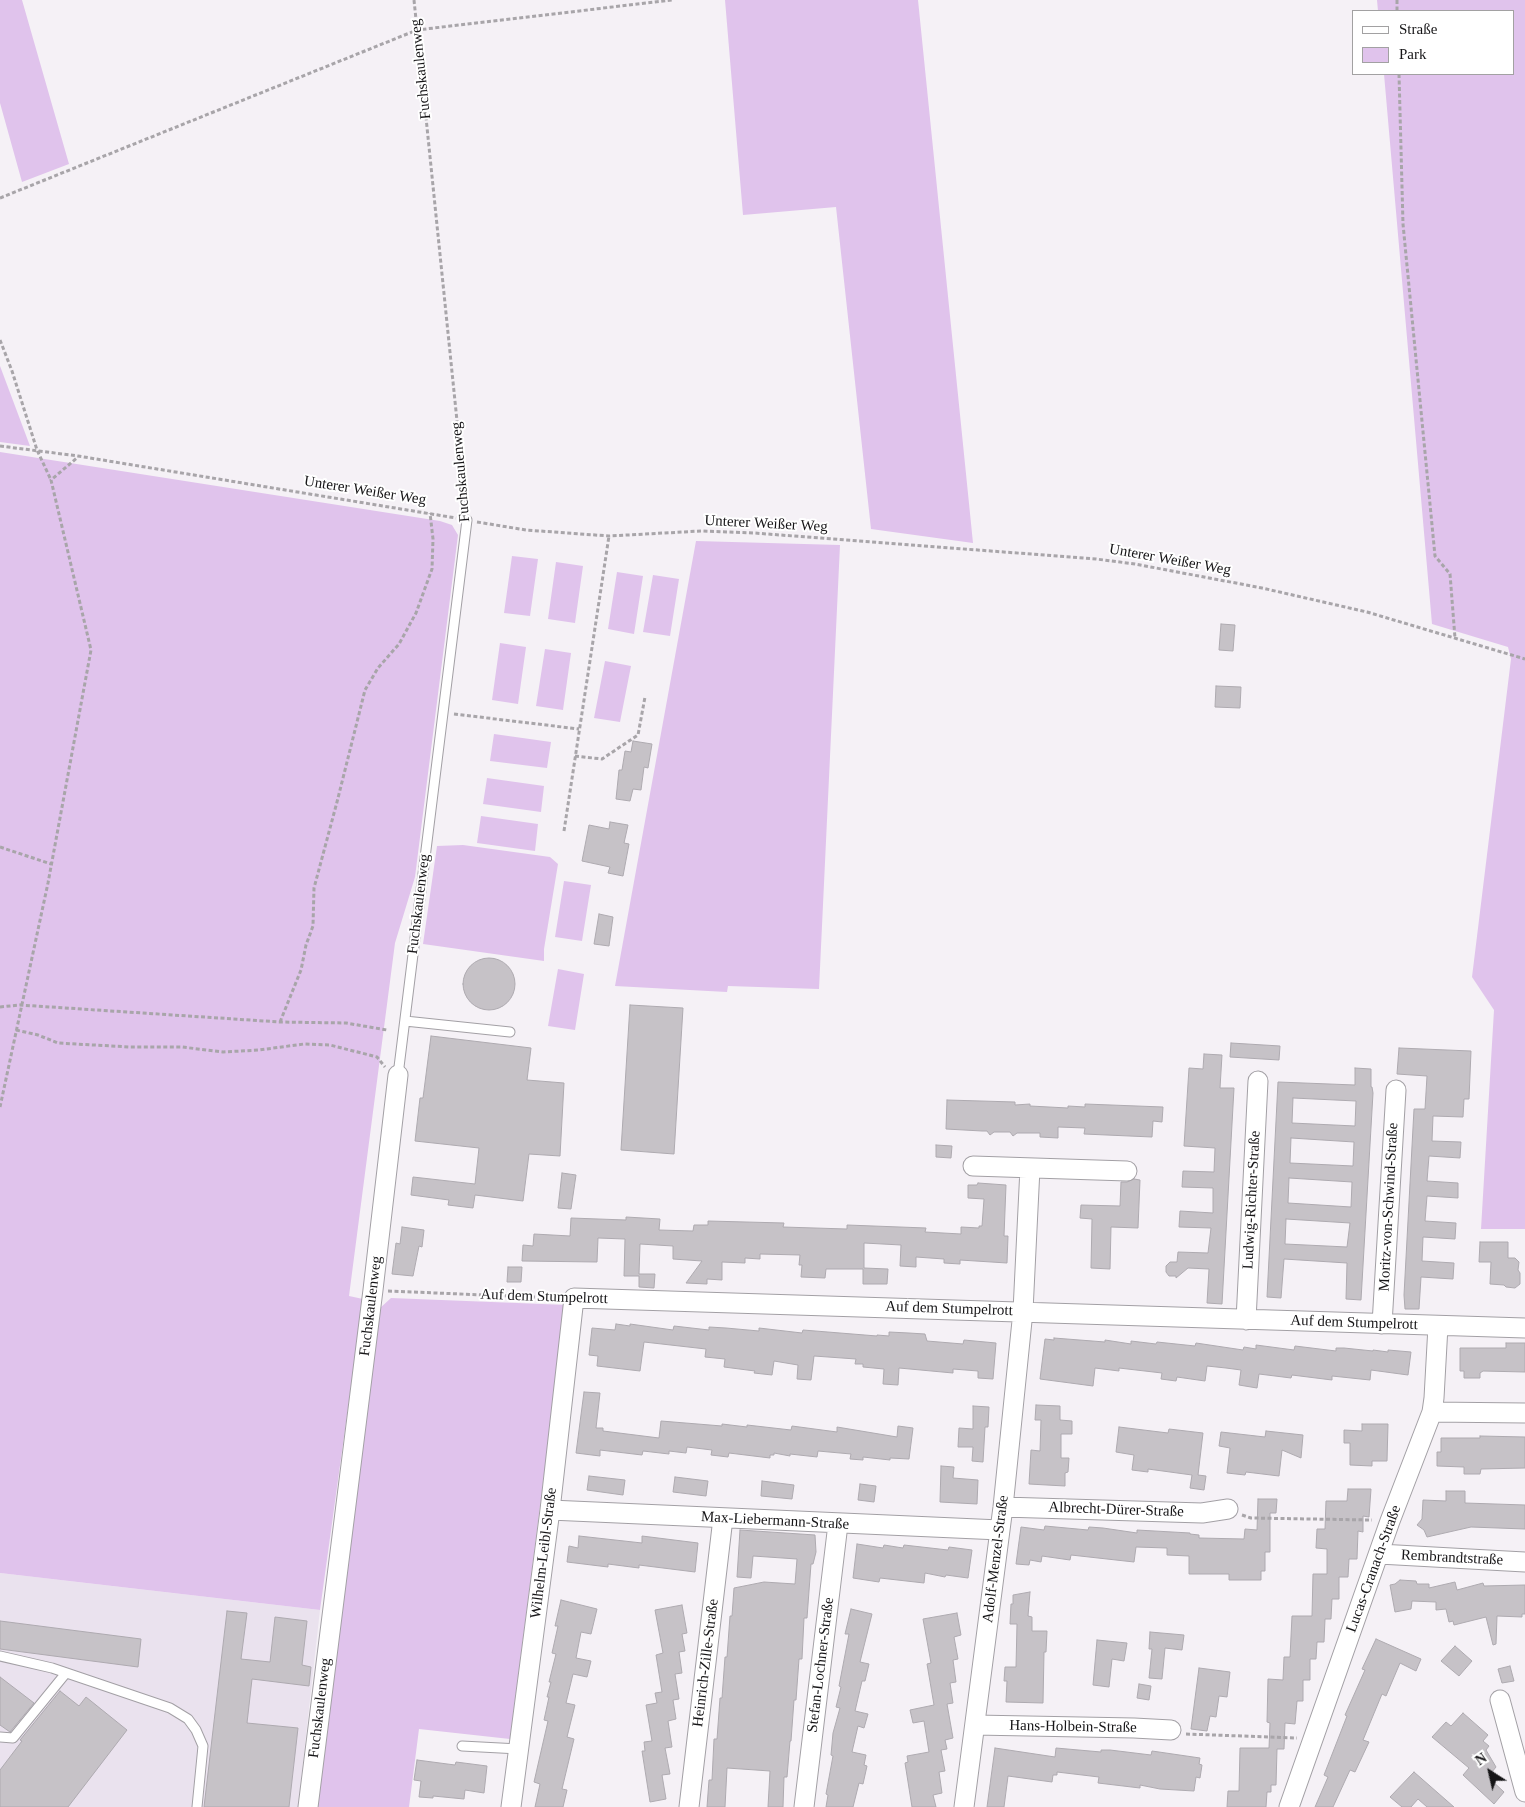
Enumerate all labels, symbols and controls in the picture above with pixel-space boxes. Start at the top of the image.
legend [1352,10,1515,75]
street label: Fuchskaulenweg [407,18,435,120]
text: Straße [1399,21,1437,37]
text: Park [1399,46,1427,62]
street label: Fuchskaulenweg [448,421,474,523]
street label: Unterer Weißer Weg [303,472,427,510]
street label: Unterer Weißer Weg [704,512,828,536]
street label: Unterer Weißer Weg [1108,540,1232,580]
street label: Fuchskaulenweg [404,853,434,955]
street label: Moritz-von-Schwind-Straße [1376,1122,1402,1292]
street label: Ludwig-Richter-Straße [1239,1130,1265,1270]
street label: Fuchskaulenweg [356,1255,386,1357]
street label: Auf dem Stumpelrott [480,1286,608,1308]
street label: Auf dem Stumpelrott [885,1298,1013,1320]
street label: Auf dem Stumpelrott [1290,1312,1418,1334]
street label: Wilhelm-Leibl-Straße [527,1486,561,1620]
street label: Adolf-Menzel-Straße [979,1494,1013,1624]
street label: Albrecht-Dürer-Straße [1048,1499,1184,1521]
street label: Lucas-Cranach-Straße [1343,1503,1405,1635]
street label: Max-Liebermann-Straße [700,1508,850,1534]
street label: Rembrandtstraße [1400,1546,1504,1570]
street label: Stefan-Lochner-Straße [804,1596,838,1734]
street label: Heinrich-Zille-Straße [689,1598,723,1728]
street label: Fuchskaulenweg [305,1657,335,1759]
street label: Hans-Holbein-Straße [1009,1717,1137,1737]
north arrow [1465,1747,1515,1797]
text: N [1473,1750,1490,1768]

